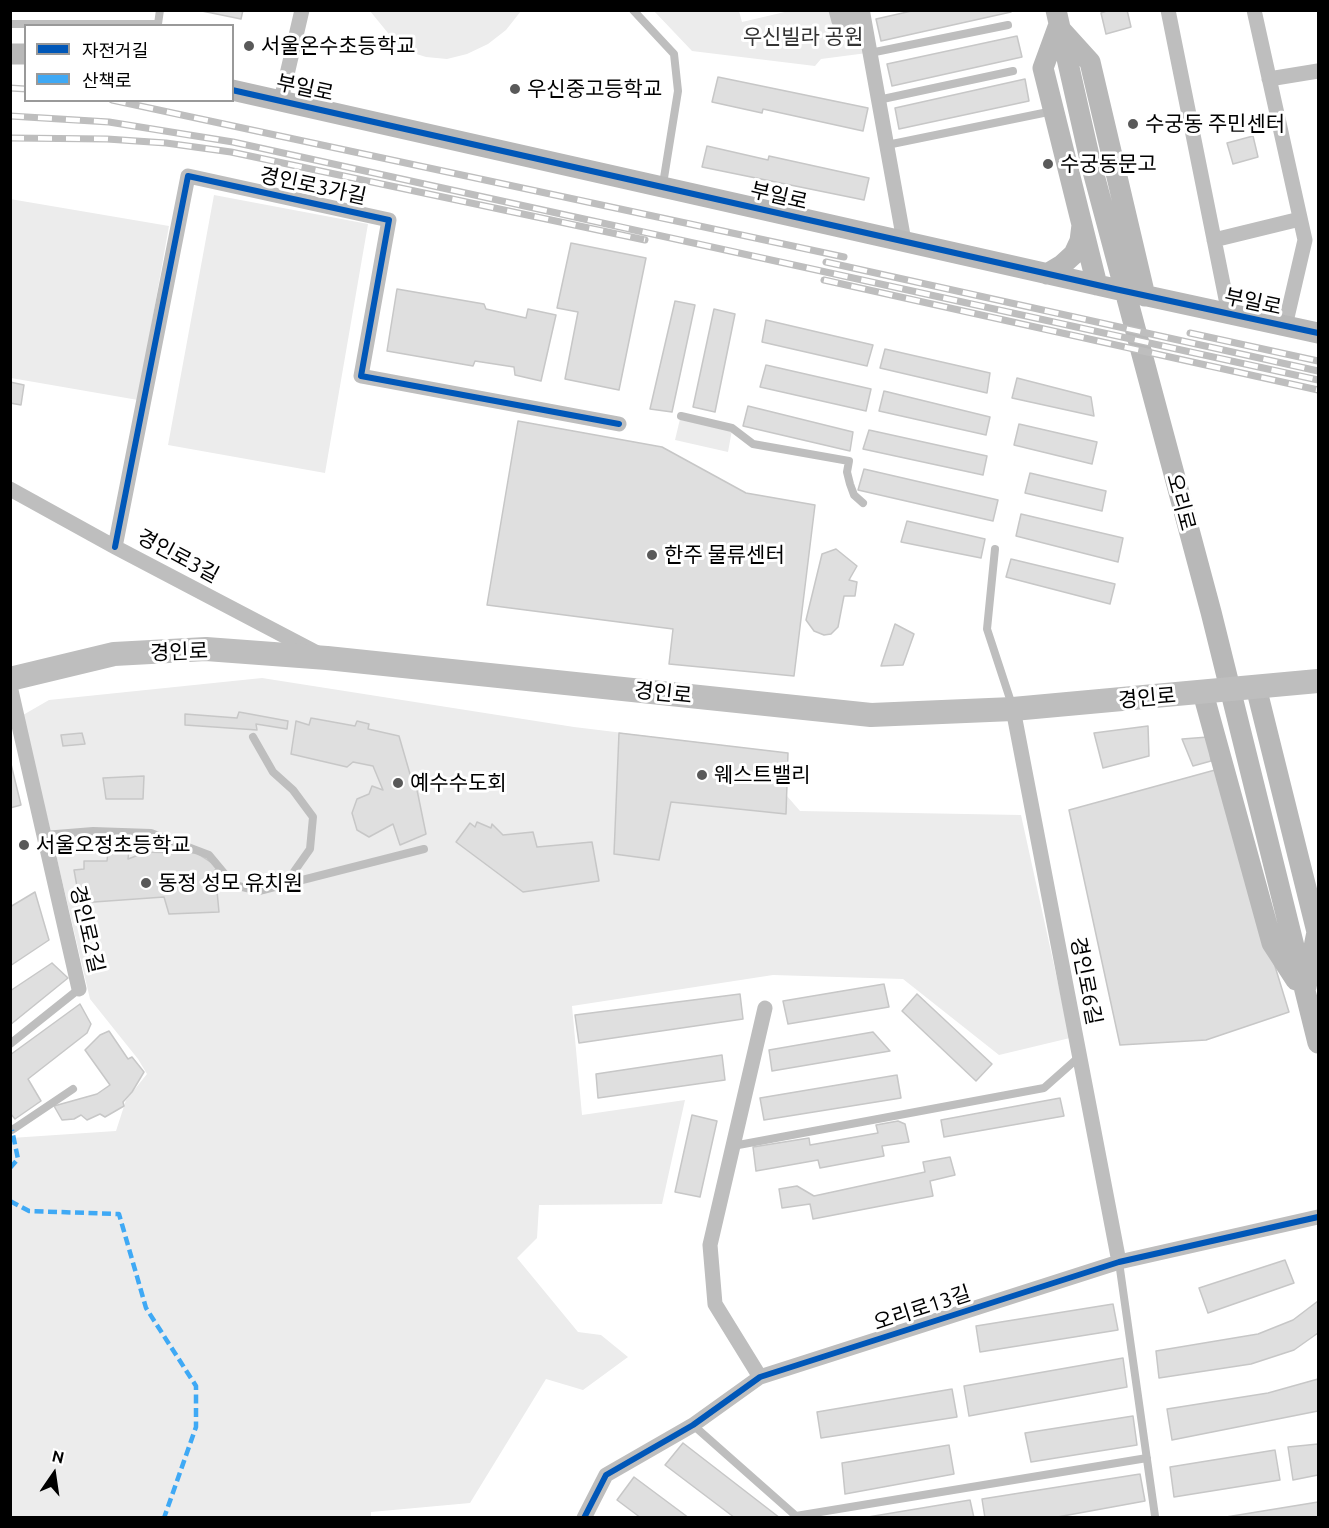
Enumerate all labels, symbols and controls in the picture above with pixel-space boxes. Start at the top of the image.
legend [24,24,234,102]
park label: 우신빌라 공원 [743,24,863,50]
place label: 서울온수초등학교 [261,33,416,59]
marker: 서울온수초등학교 [242,39,256,53]
text: 자전거길 [82,40,148,60]
text: 산책로 [82,70,132,90]
street label: 부일로 [274,70,336,106]
place label: 우신중고등학교 [527,76,662,102]
marker: 우신중고등학교 [508,82,522,96]
place label: 수궁동 주민센터 [1145,111,1285,137]
marker: 수궁동 주민센터 [1126,117,1140,131]
place label: 수궁동문고 [1060,151,1157,177]
marker: 수궁동문고 [1041,157,1055,171]
street label: 경인로3가길 [257,162,369,210]
street label: 부일로 [748,177,810,215]
street label: 부일로 [1222,284,1284,320]
street label: 오리로 [1161,471,1201,533]
street label: 경인로3길 [133,524,223,588]
place label: 한주 물류센터 [664,542,785,568]
marker: 한주 물류센터 [645,548,659,562]
street label: 경인로 [150,638,208,666]
street label: 경인로 [633,677,693,709]
street label: 경인로 [1117,683,1177,713]
place label: 웨스트밸리 [714,762,811,788]
marker: 웨스트밸리 [695,768,709,782]
place label: 예수수도회 [410,770,507,796]
marker: 예수수도회 [391,776,405,790]
place label: 서울오정초등학교 [36,832,191,858]
marker: 서울오정초등학교 [17,838,31,852]
place label: 동정 성모 유치원 [158,870,303,896]
marker: 동정 성모 유치원 [139,876,153,890]
street label: 경인로2길 [65,883,109,975]
street label: 경인로6길 [1065,935,1107,1027]
street label: 오리로13길 [870,1280,974,1336]
north arrow [24,1444,84,1504]
text: N [50,1446,66,1467]

